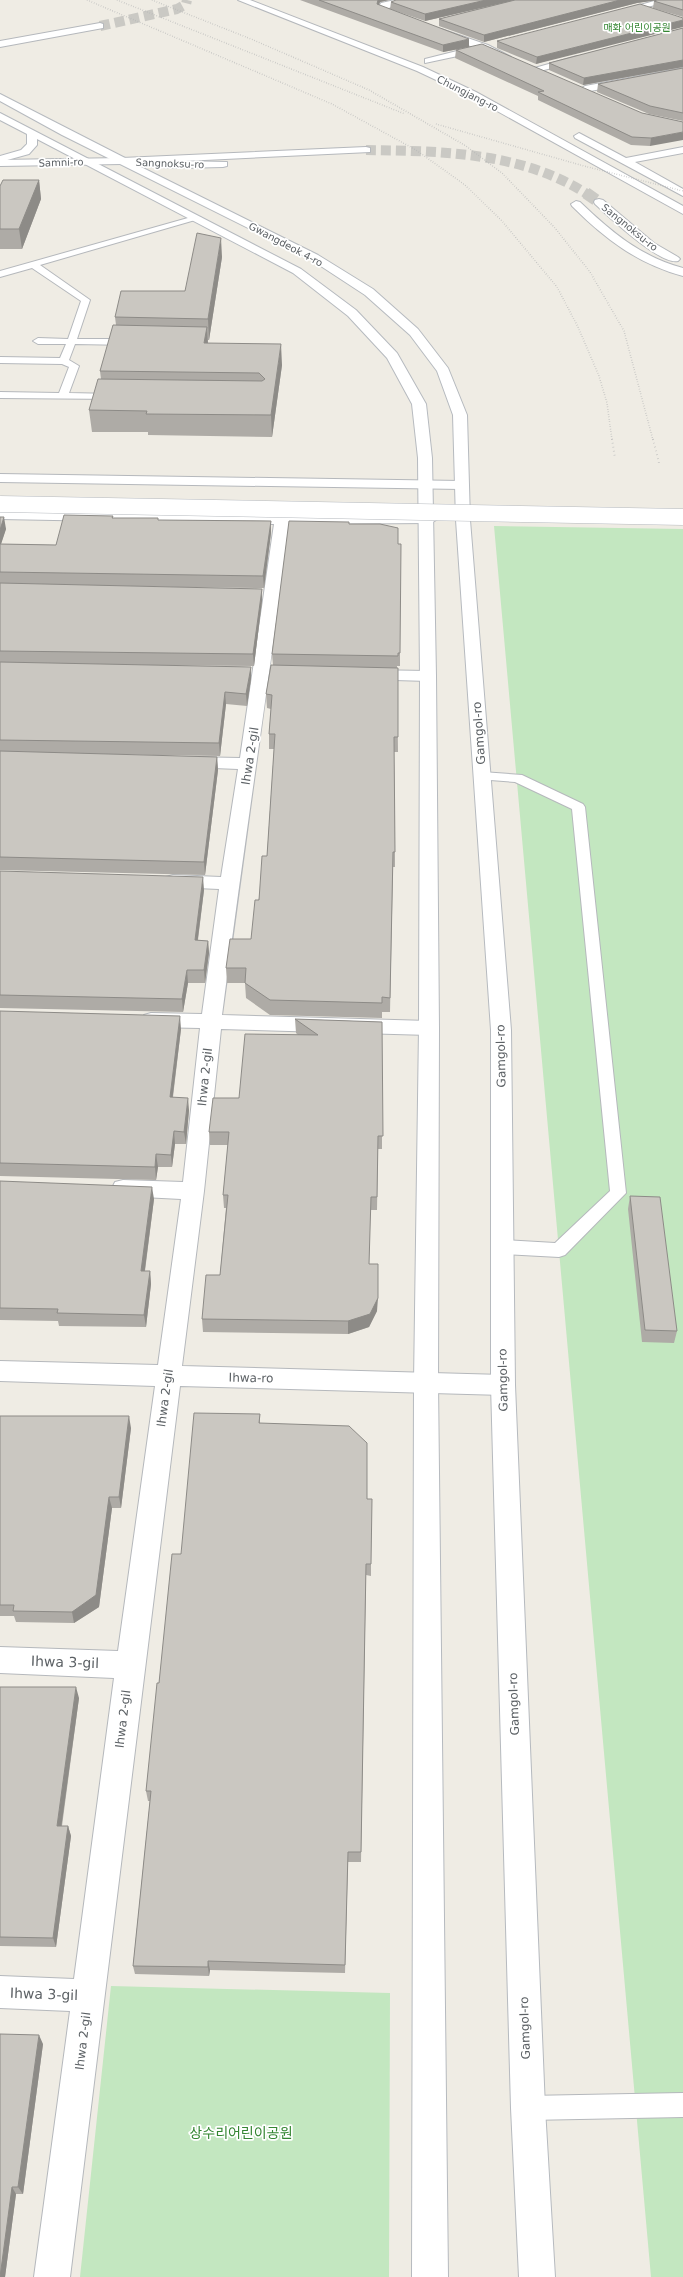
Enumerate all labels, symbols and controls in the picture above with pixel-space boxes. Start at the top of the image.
park label: 매화 어린이공원 [603,22,671,33]
street label: Chungjang-ro [435,73,500,114]
street label: Samni-ro [38,156,84,169]
street label: Sangnoksu-ro [136,157,204,170]
street label: Sangnoksu-ro [600,202,660,253]
street label: Gwangdeok 4-ro [247,220,325,269]
street label: Gamgol-ro [470,701,488,765]
street label: Ihwa 2-gil [239,726,261,786]
street label: Gamgol-ro [493,1024,509,1088]
street label: Ihwa 2-gil [195,1047,215,1107]
street label: Gamgol-ro [495,1348,511,1412]
street label: Ihwa 2-gil [154,1368,176,1428]
street label: Ihwa-ro [229,1371,273,1385]
street label: Ihwa 3-gil [31,1653,99,1671]
street label: Gamgol-ro [506,1672,522,1736]
street label: Ihwa 2-gil [112,1689,134,1749]
street label: Ihwa 3-gil [10,1985,78,2003]
street label: Gamgol-ro [517,1996,533,2060]
street label: Ihwa 2-gil [72,2011,94,2071]
park label: 상수리어린이공원 [189,2125,293,2141]

